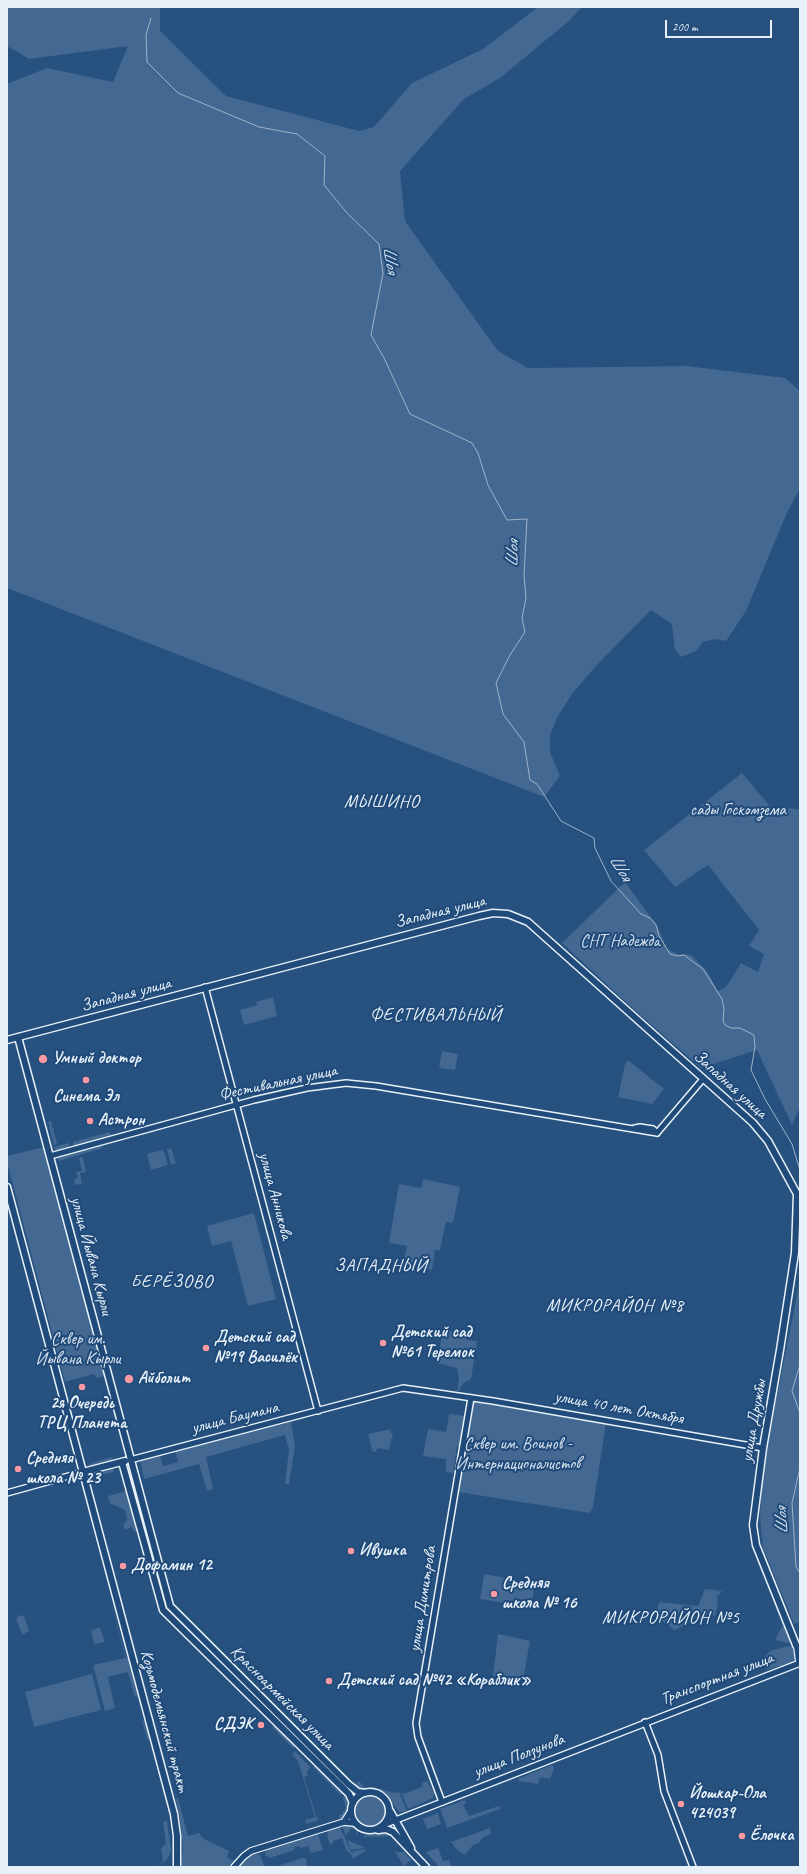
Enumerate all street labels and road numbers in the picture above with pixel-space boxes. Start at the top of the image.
street label: Западная улица [393,891,487,933]
street label: Западная улица [79,973,173,1017]
street label: Западная улица [689,1046,771,1124]
street label: Фестивальная улица [217,1061,339,1105]
street label: улица Анникова [254,1150,296,1242]
street label: улица Йывана Кырли [65,1195,117,1317]
street label: улица Дружбы [737,1378,771,1464]
street label: улица 40 лет Октября [553,1387,685,1429]
street label: улица Баумана [189,1397,281,1439]
street label: улица Димитрова [405,1545,441,1653]
street label: Красноармейская улица [226,1642,338,1754]
street label: Козьмодемьянский тракт [135,1648,193,1794]
street label: Транспортная улица [658,1648,776,1710]
street label: улица Ползунова [471,1729,567,1783]

